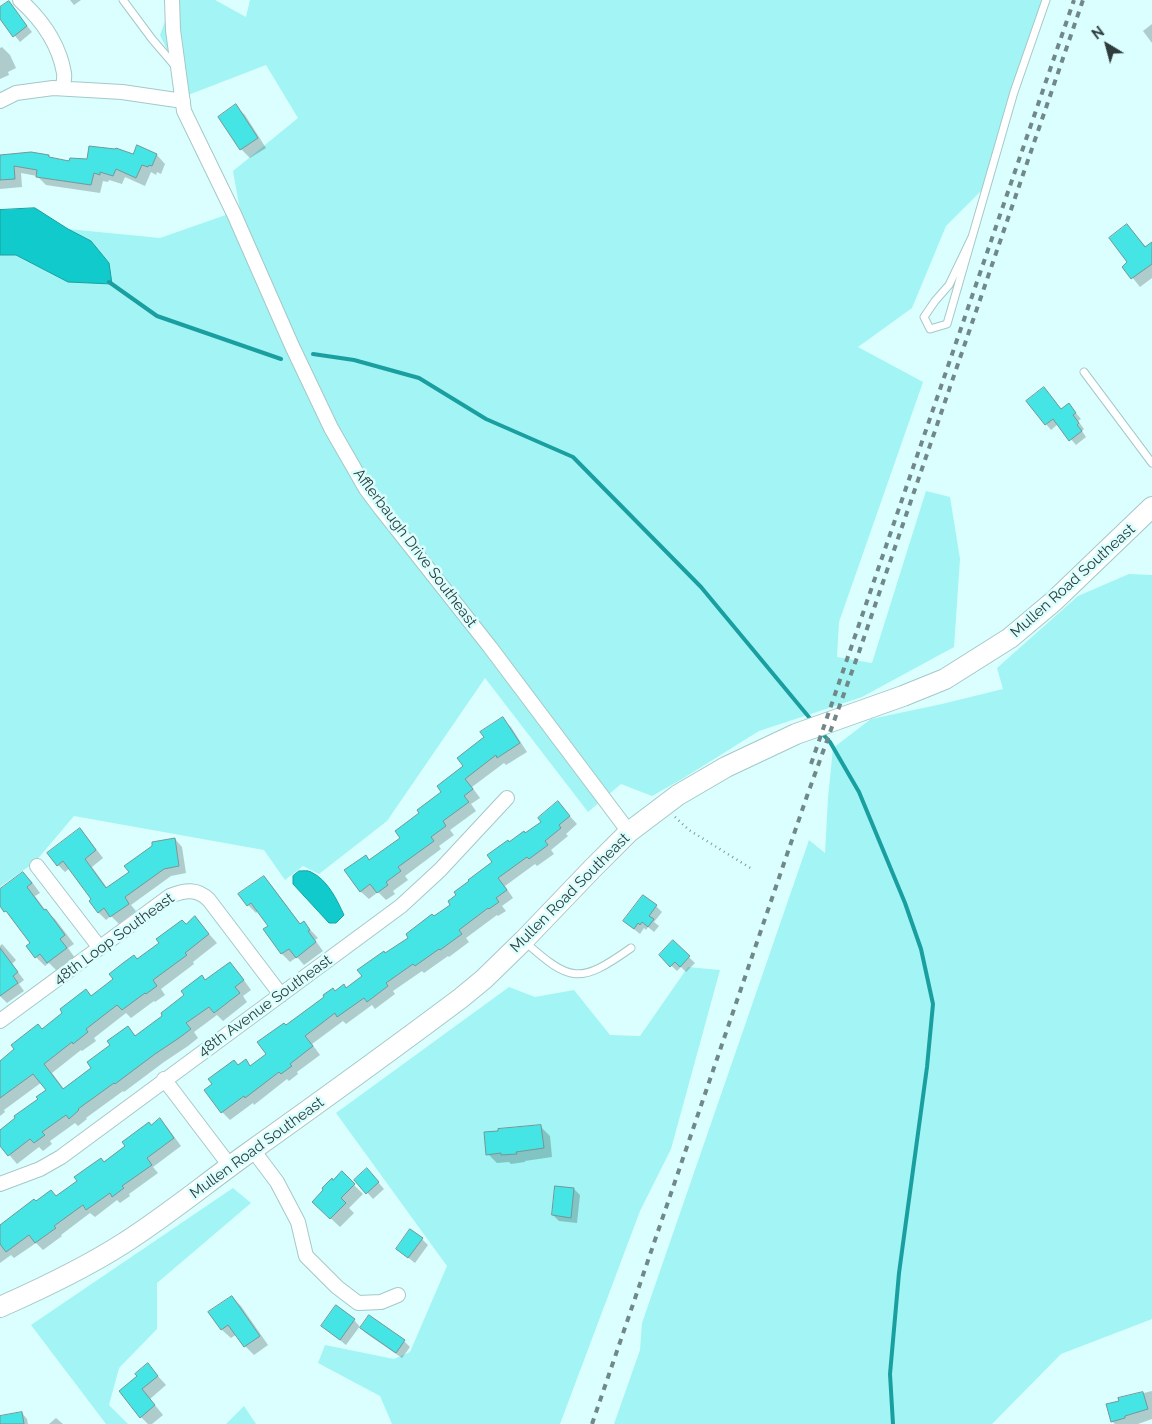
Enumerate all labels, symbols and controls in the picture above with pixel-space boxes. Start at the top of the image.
north arrow [1082,20,1132,70]
text: N [1089,23,1107,43]
street label: Afflerbaugh Drive Southeast [349,465,481,631]
street label: Mullen Road Southeast [1007,520,1139,642]
street label: Mullen Road Southeast [507,830,633,956]
street label: 48th Loop Southeast [50,889,178,989]
street label: 48th Avenue Southeast [195,951,335,1061]
street label: Mullen Road Southeast [186,1093,328,1203]

